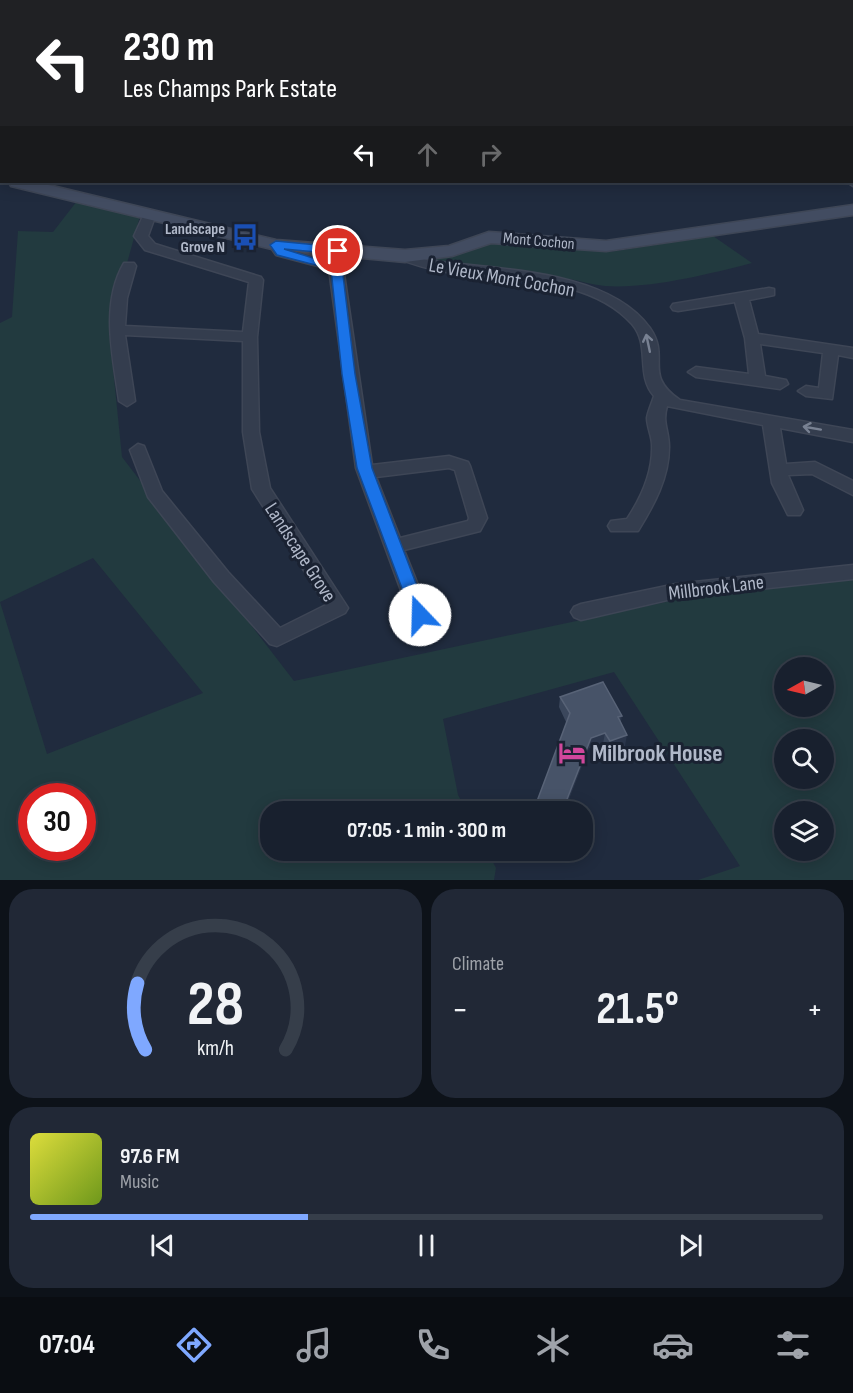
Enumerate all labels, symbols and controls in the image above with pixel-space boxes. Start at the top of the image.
text: 230 m [123,22,215,73]
icon: left [24,24,102,102]
text: Les Champs Park Estate [123,73,337,105]
icon: left [348,138,381,171]
icon: ahead [411,138,444,171]
icon: right [474,138,507,171]
place label: Landscape Grove N [165,220,225,257]
bus stop icon: Landscape Grove N [230,222,260,252]
pin [312,225,363,276]
street label: Mont Cochon [502,229,575,254]
icon: arrive [321,234,354,267]
street label: Le Vieux Mont Cochon [427,253,577,303]
one-way arrow [642,334,653,353]
one-way arrow [803,422,823,433]
street label: Landscape Grove [259,498,341,607]
street label: Millbrook Lane [667,570,765,606]
position arrow [388,583,452,647]
north arrow [774,657,834,717]
map controls [774,657,834,861]
button: search [774,729,834,789]
hotel icon: Milbrook House [557,738,587,768]
place label: Milbrook House [592,739,722,768]
speed limit sign: 30 [18,783,96,861]
button: layers [774,801,834,861]
text: 07:05 · 1 min · 300 m [347,817,506,844]
text: Climate [452,952,504,976]
text: 28 [187,968,244,1043]
text: 21.5° [596,982,679,1037]
text: − [452,990,468,1030]
text: + [807,990,823,1030]
text: km/h [197,1037,234,1062]
text: 97.6 FM [120,1143,179,1170]
text: Music [120,1170,159,1194]
icon: previous [146,1229,179,1262]
icon: pause [410,1229,443,1262]
icon: next [674,1229,707,1262]
icon: directions [173,1324,215,1366]
icon: music [293,1324,335,1366]
icon: phone [412,1324,454,1366]
icon: climate [532,1324,574,1366]
icon: car [652,1324,694,1366]
icon: filters [772,1324,814,1366]
text: 07:04 [39,1329,95,1361]

